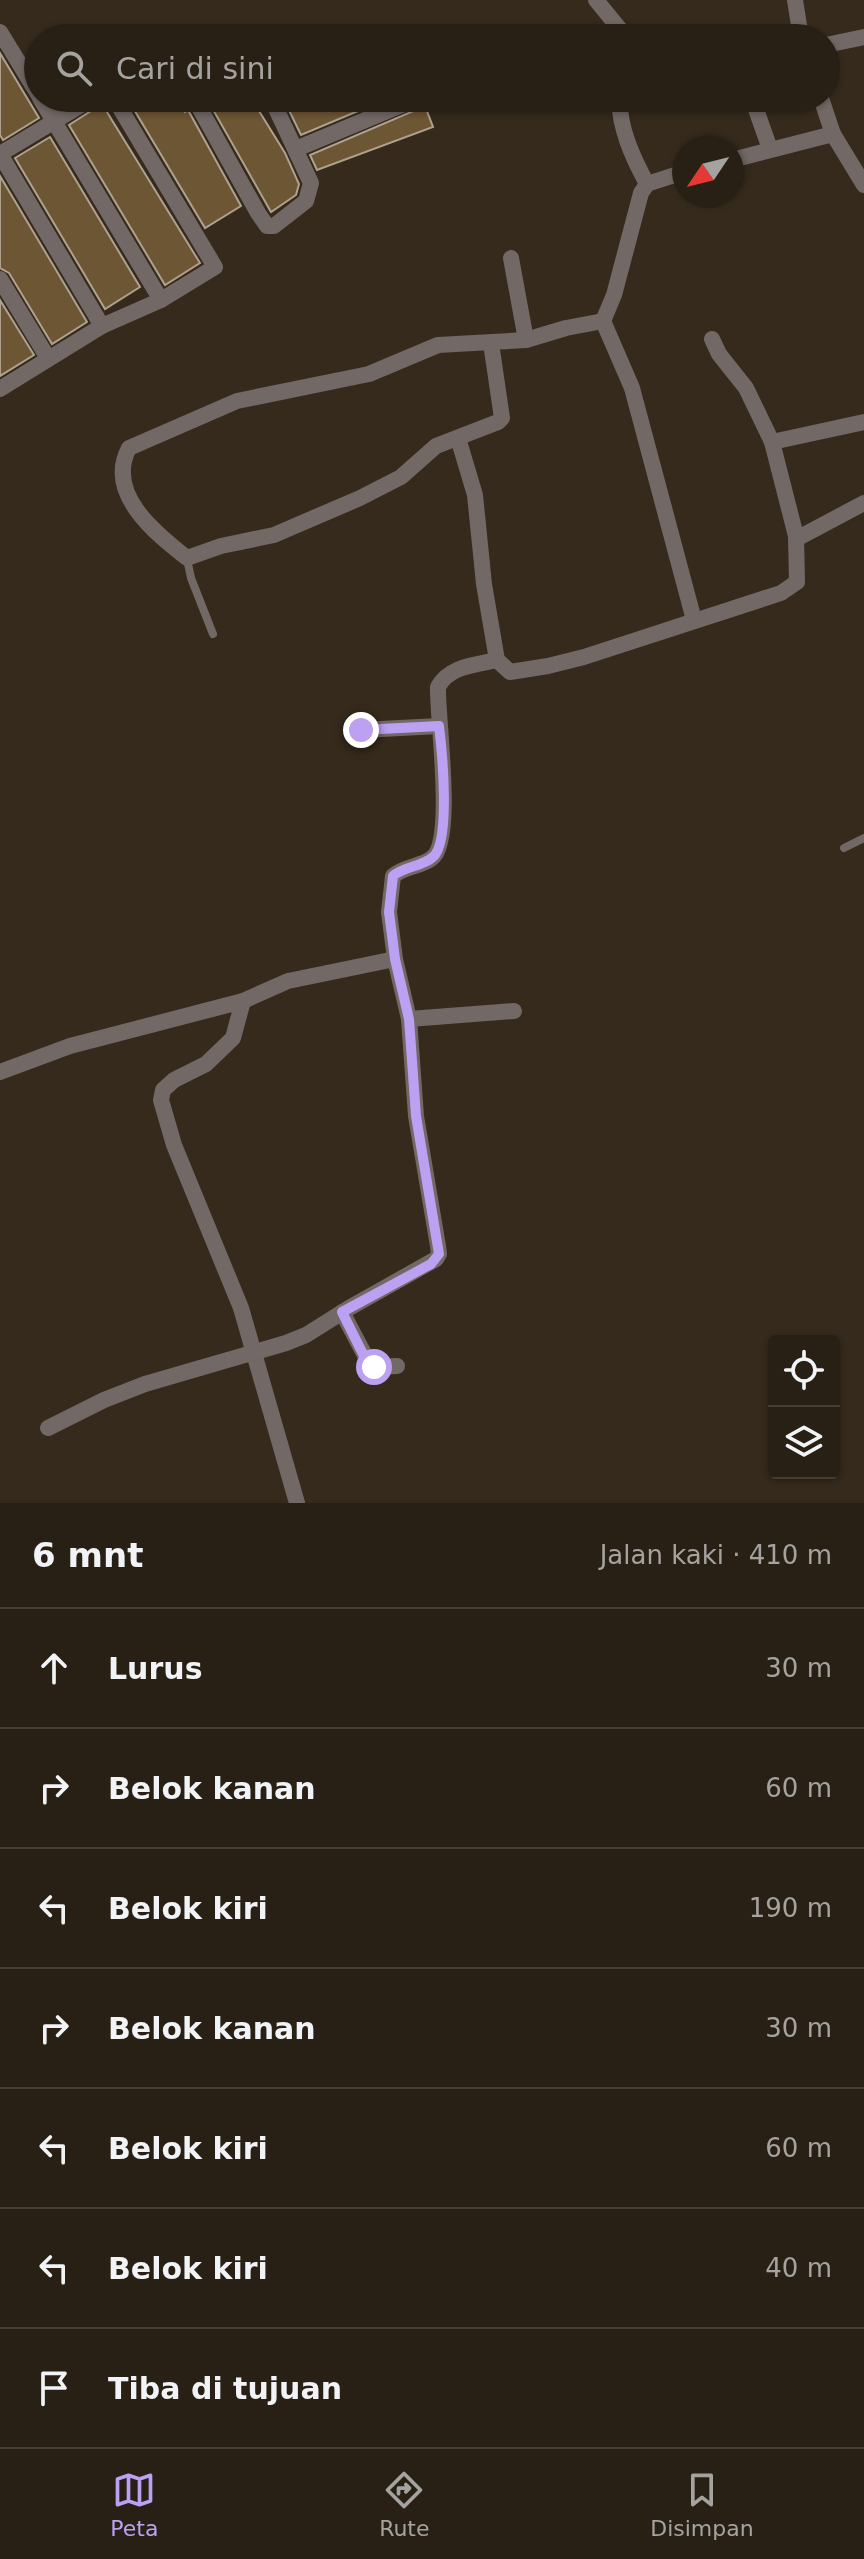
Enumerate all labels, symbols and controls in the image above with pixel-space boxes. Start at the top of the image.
search box [24,24,840,112]
icon: search [52,46,96,90]
text: Cari di sini [116,51,274,86]
north arrow [672,136,744,208]
route end [343,712,379,748]
map controls [768,1335,840,1479]
button: locate [768,1335,840,1407]
route start [356,1349,392,1385]
button: layers [768,1407,840,1479]
text: 6 mnt [32,1535,143,1575]
text: Jalan kaki · 410 m [600,1540,832,1570]
icon: ahead [32,1646,76,1690]
text: Lurus [108,1651,202,1686]
text: 30 m [765,1653,832,1683]
icon: right [32,1766,76,1810]
text: Belok kanan [108,1771,316,1806]
text: 60 m [765,1773,832,1803]
icon: left [32,1886,76,1930]
text: Belok kiri [108,1891,268,1926]
text: 190 m [749,1893,832,1923]
icon: right [32,2006,76,2050]
text: Belok kanan [108,2011,316,2046]
text: 30 m [765,2013,832,2043]
icon: left [32,2126,76,2170]
text: Belok kiri [108,2131,268,2166]
text: 60 m [765,2133,832,2163]
icon: left [32,2246,76,2290]
text: Belok kiri [108,2251,268,2286]
text: 40 m [765,2253,832,2283]
icon: arrive [32,2366,76,2410]
text: Tiba di tujuan [108,2371,342,2406]
tab: Peta [110,2468,158,2541]
tab: Rute [379,2468,430,2541]
tab: Disimpan [650,2468,754,2541]

